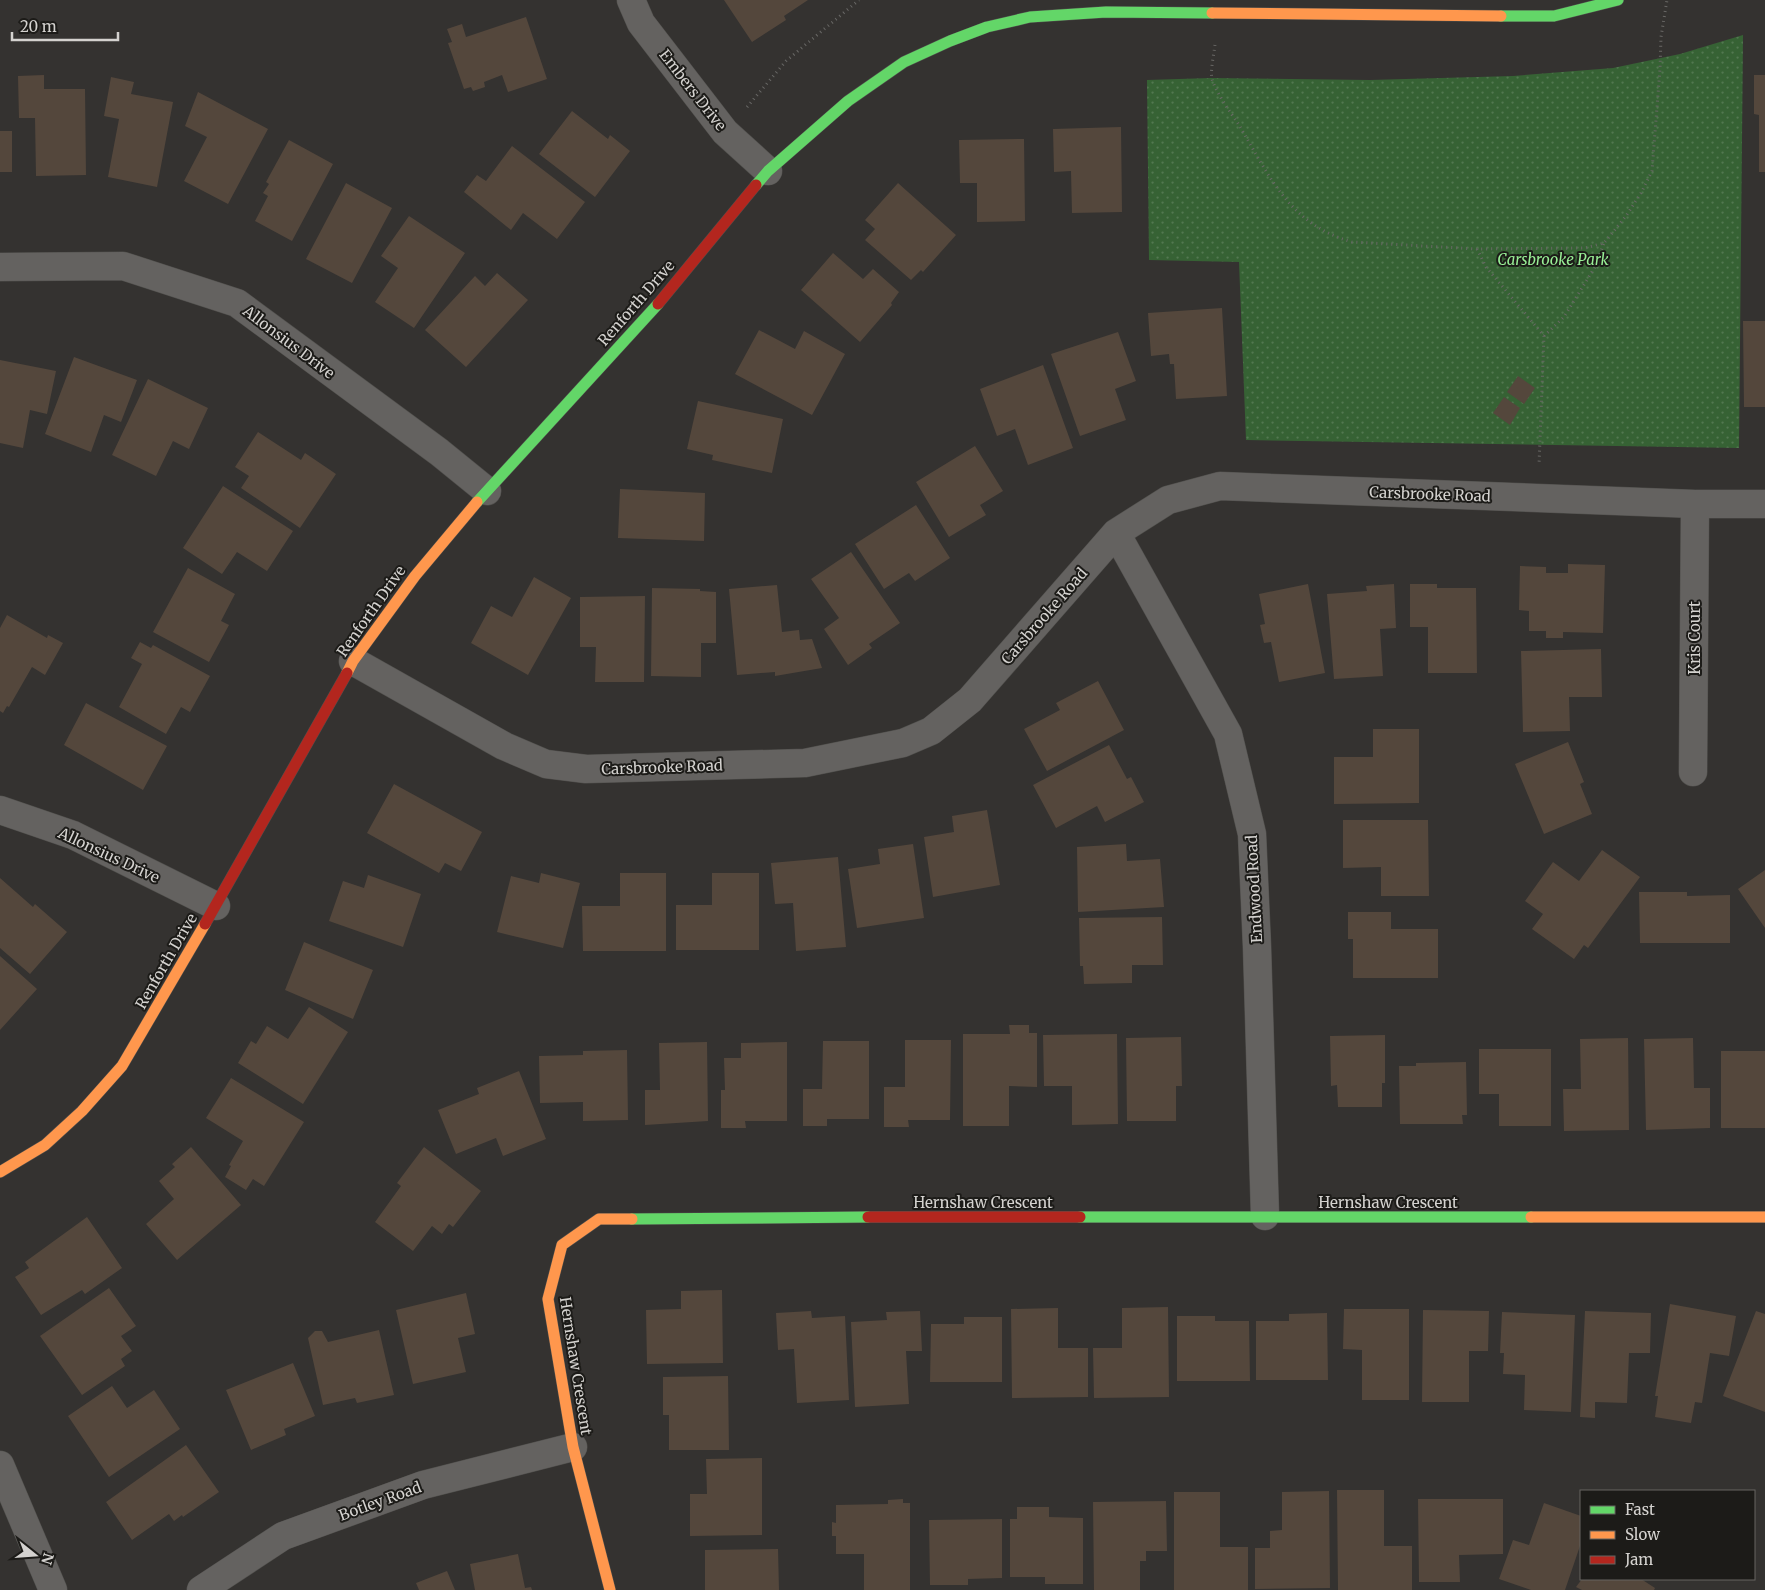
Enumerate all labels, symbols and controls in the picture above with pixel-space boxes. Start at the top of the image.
scale bar [12,10,119,42]
text: 20 m [20,17,57,36]
street label: Embers Drive [655,46,731,135]
park label: Carsbrooke Park [1497,250,1610,269]
street label: Renforth Drive [594,256,678,350]
street label: Allonsius Drive [239,301,339,383]
street label: Carsbrooke Road [1369,482,1491,506]
street label: Renforth Drive [332,562,410,660]
street label: Carsbrooke Road [997,564,1091,668]
street label: Kris Court [1685,601,1704,675]
street label: Carsbrooke Road [601,755,723,779]
street label: Allonsius Drive [54,823,163,887]
street label: Endwood Road [1242,834,1266,944]
street label: Renforth Drive [131,910,201,1012]
street label: Hernshaw Crescent [913,1193,1053,1212]
street label: Hernshaw Crescent [1318,1193,1458,1212]
street label: Hernshaw Crescent [556,1295,596,1437]
street label: Botley Road [336,1477,424,1525]
legend [1580,1490,1755,1580]
text: Fast [1625,1500,1655,1519]
text: Slow [1625,1525,1660,1544]
north arrow [10,1530,60,1580]
text: Jam [1624,1550,1653,1569]
text: N [37,1551,58,1567]

